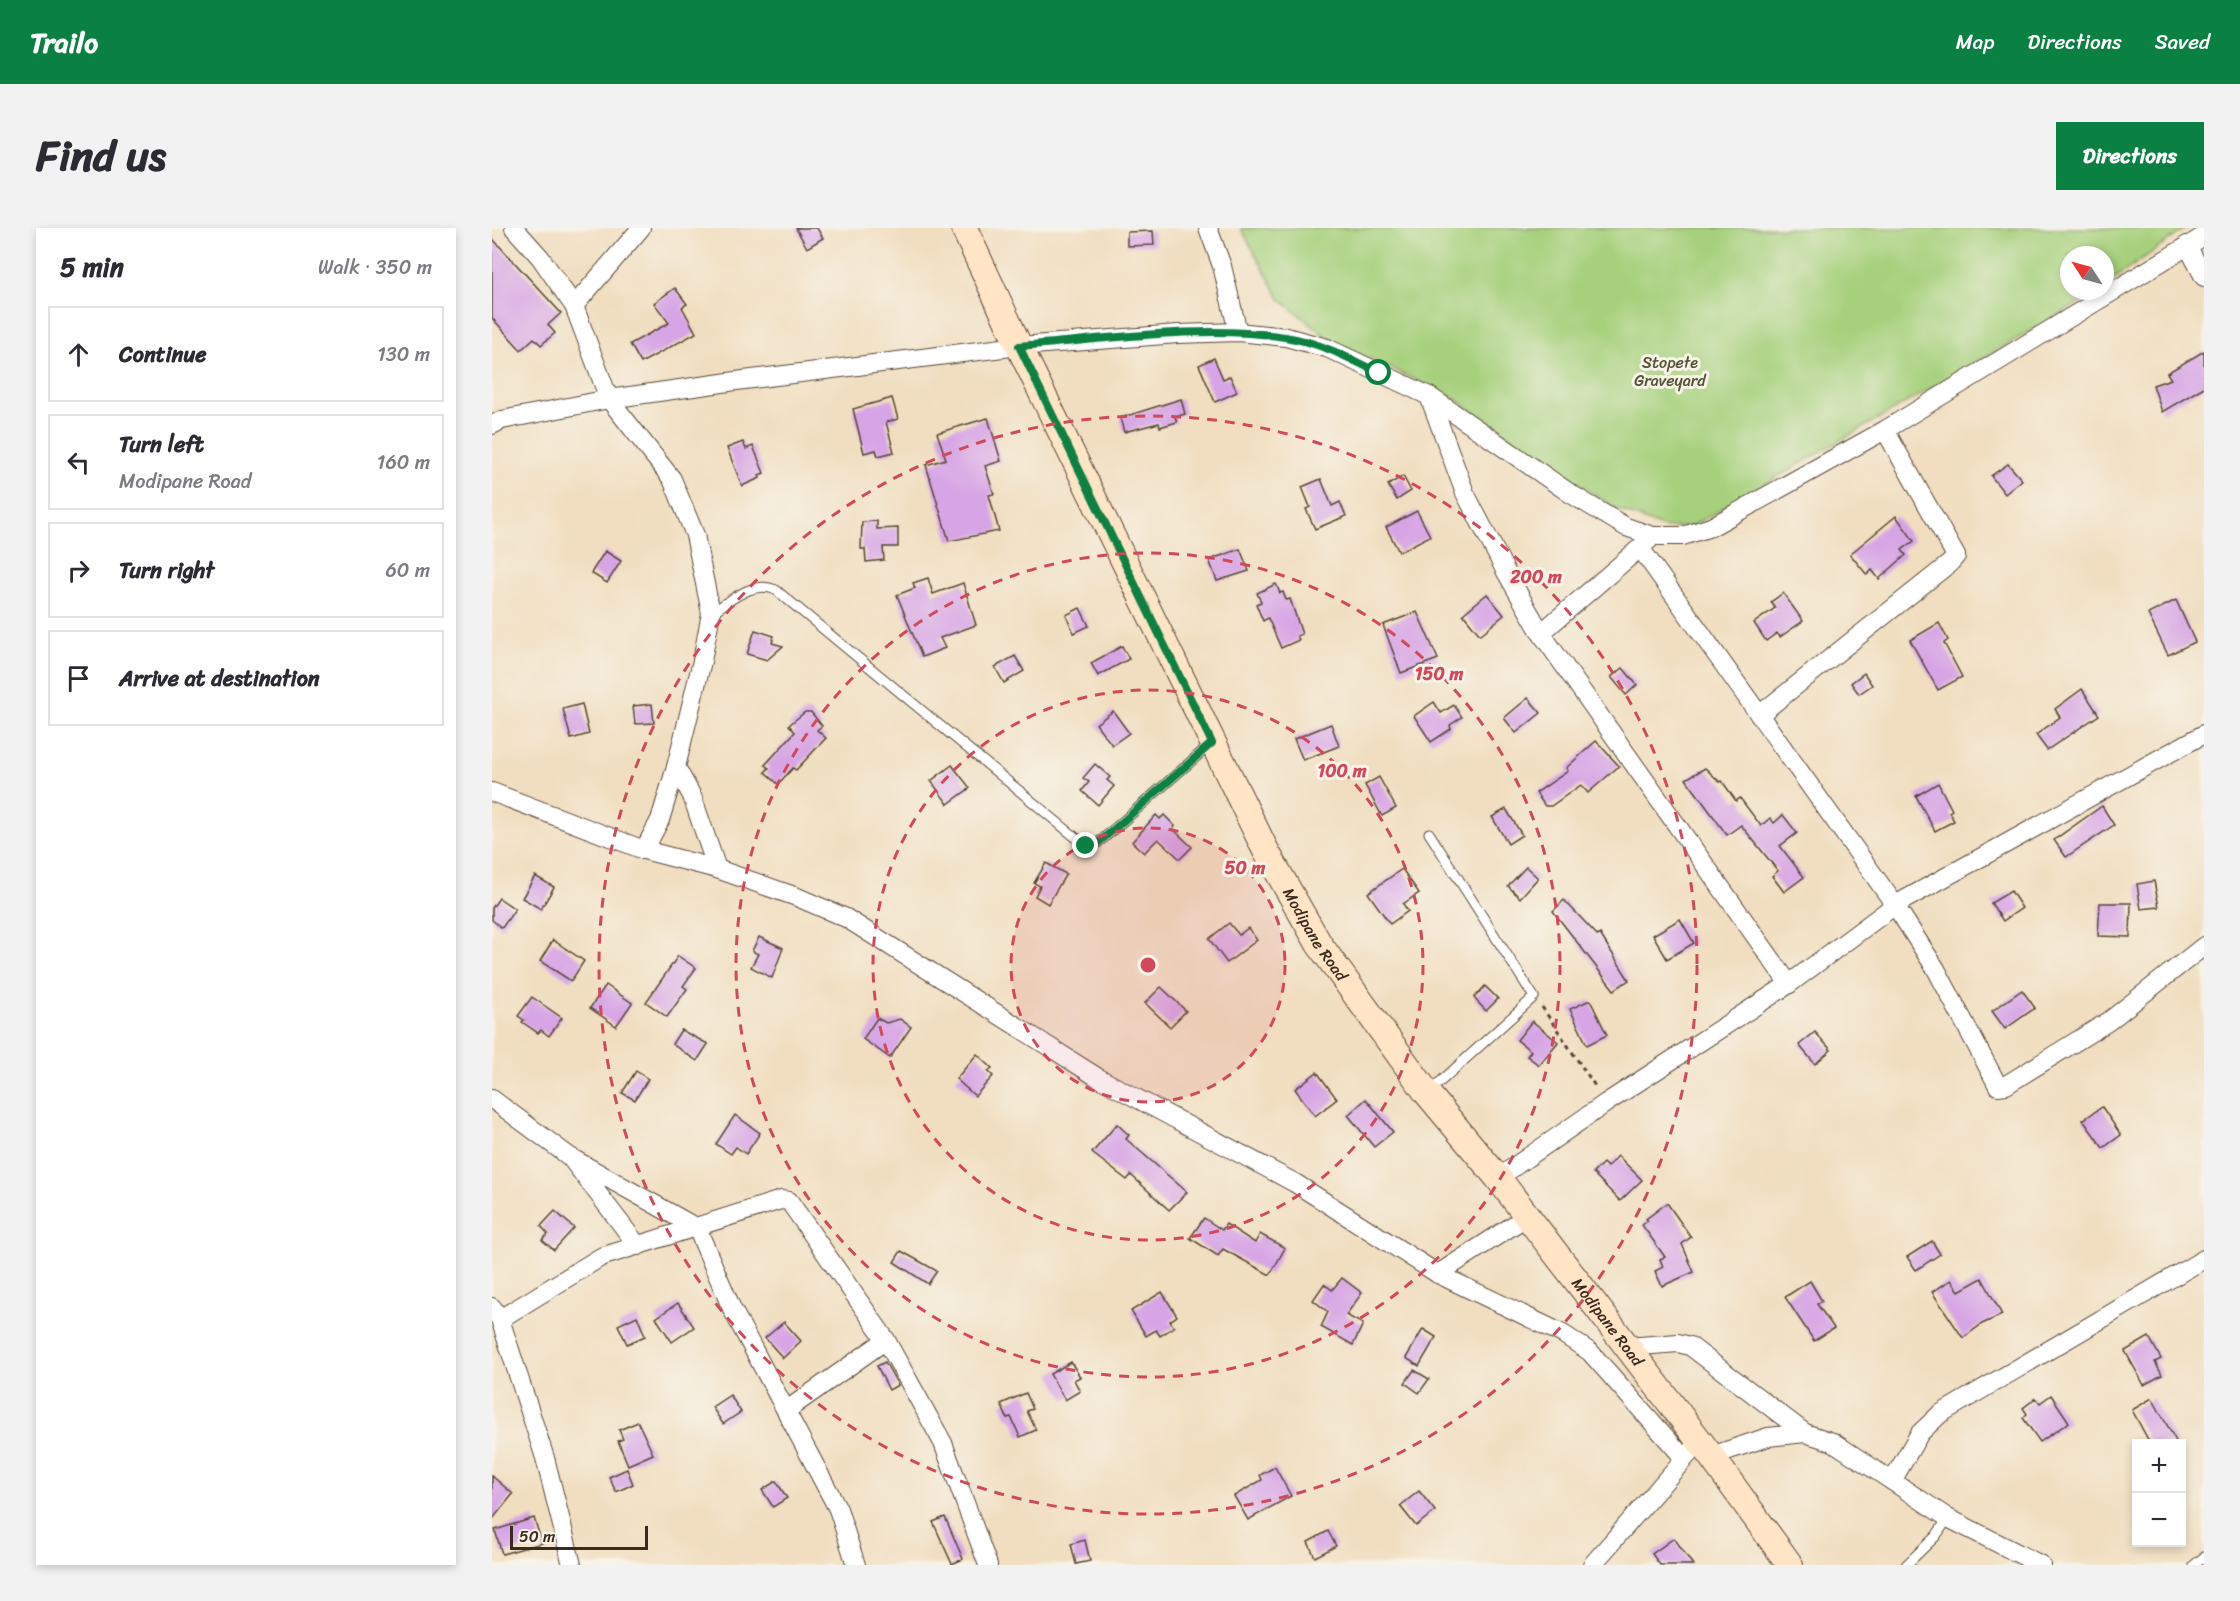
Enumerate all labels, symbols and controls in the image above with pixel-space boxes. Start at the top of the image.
text: Trailo [30,18,98,67]
text: Map [1956,23,1994,61]
text: Directions [2027,23,2122,61]
text: Saved [2155,23,2210,61]
text: Find us [36,119,166,193]
button: Directions [2056,122,2204,190]
text: 5 min [60,244,124,290]
north arrow [2060,246,2114,300]
text: Walk · 350 m [318,250,432,285]
text: Continue [119,335,207,374]
text: 130 m [377,337,430,372]
icon: ahead [62,338,95,371]
park label: Stopete Graveyard [1634,348,1707,395]
route start [1365,359,1391,385]
text: Turn left [119,425,204,464]
text: 160 m [377,445,430,480]
icon: left [62,446,95,479]
text: Modipane Road [119,464,251,499]
text: Turn right [119,551,214,590]
text: 60 m [385,553,430,588]
icon: right [62,554,95,587]
text: 200 m [1509,561,1562,593]
text: 150 m [1415,658,1463,690]
text: Arrive at destination [119,659,320,698]
icon: arrive [62,662,95,695]
text: 100 m [1318,755,1367,787]
route end [1072,832,1098,858]
text: 50 m [1225,852,1266,884]
street label: Modipane Road [1275,882,1356,989]
centre of rings [1138,955,1158,975]
street label: Modipane Road [1564,1271,1652,1374]
map controls [2132,1439,2186,1547]
button: + [2132,1439,2186,1493]
button: − [2132,1493,2186,1547]
text: 50 m [519,1522,555,1551]
scale bar [510,1523,648,1550]

